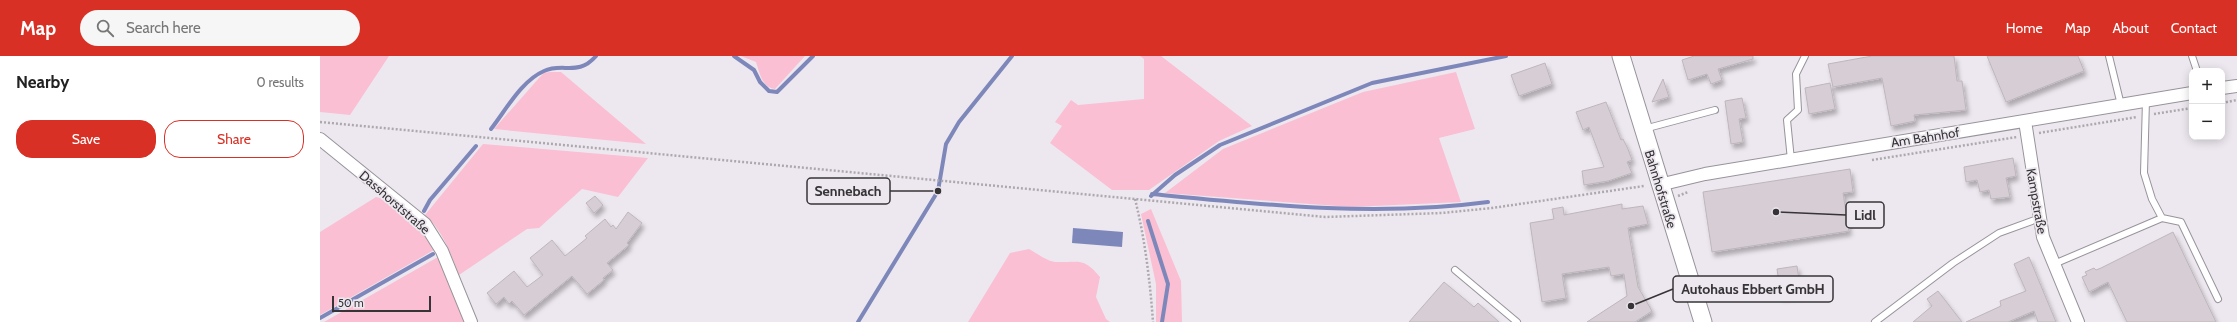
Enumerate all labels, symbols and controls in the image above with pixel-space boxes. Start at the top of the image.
search box [80,10,360,46]
text: Map [20,17,56,40]
icon: search [94,17,116,39]
text: Search here [126,19,201,37]
text: Home [2006,19,2043,37]
text: Map [2065,19,2090,37]
text: About [2112,19,2149,37]
text: Contact [2171,19,2217,37]
map controls [2189,68,2225,140]
button: + [2189,68,2225,104]
text: Nearby [16,72,69,92]
text: 0 results [256,74,304,90]
button: − [2189,104,2225,140]
button: Save [16,120,156,158]
button: Share [164,120,304,158]
street label: Am Bahnhof [1890,124,1961,150]
street label: Bahnhofstraße [1642,148,1681,230]
street label: Dasshorststraße [356,167,434,237]
street label: Kampstraße [2023,167,2051,235]
callout: Sennebach [807,178,890,204]
text: Sennebach [814,182,882,200]
callout: Lidl [1846,202,1884,228]
text: Lidl [1854,206,1876,224]
callout: Autohaus Ebbert GmbH [1673,276,1833,302]
text: Autohaus Ebbert GmbH [1681,280,1825,298]
scale bar [332,294,431,313]
text: 50 m [338,296,364,310]

